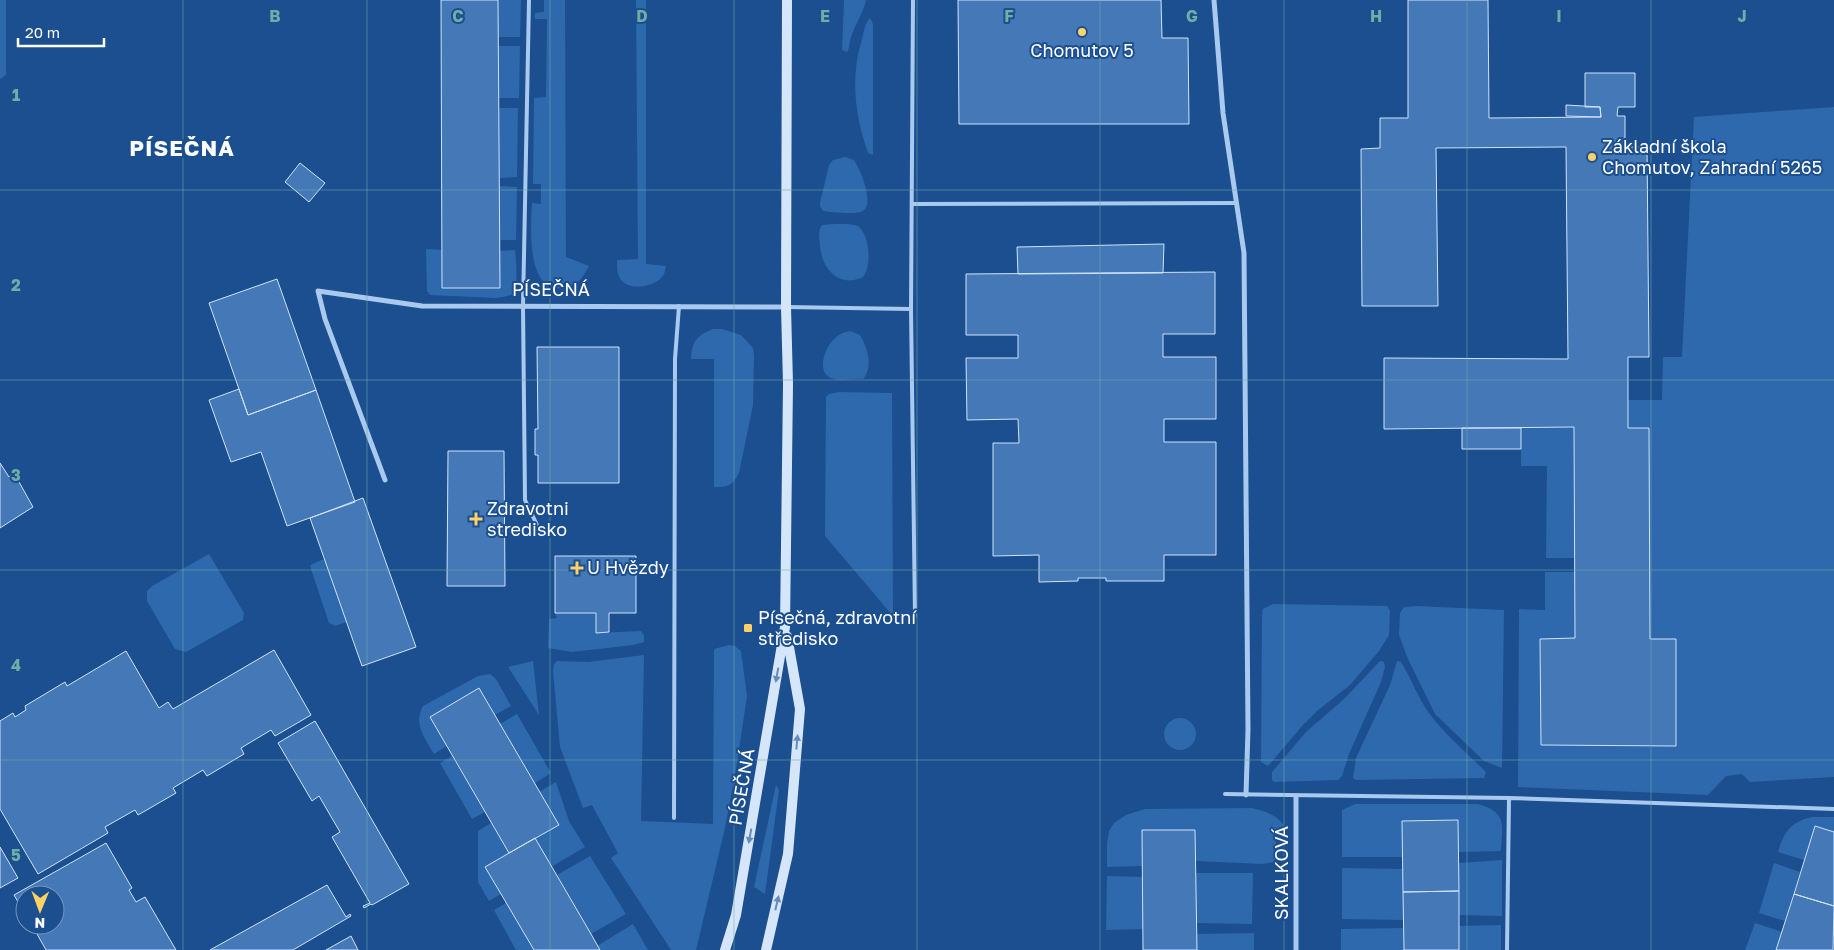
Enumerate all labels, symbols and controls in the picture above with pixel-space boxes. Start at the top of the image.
text: B [269,6,281,26]
text: C [452,6,464,26]
text: D [636,6,648,26]
text: E [820,6,830,26]
text: F [1004,6,1014,26]
text: G [1186,6,1198,26]
text: H [1370,6,1382,26]
text: I [1556,6,1562,26]
text: J [1737,6,1747,26]
scale bar [18,15,104,47]
text: 20 m [25,23,60,41]
marker: Chomutov 5 [1076,26,1088,38]
place label: Chomutov 5 [1030,39,1134,61]
text: 1 [12,85,20,105]
district label: PÍSEČNÁ [129,134,235,161]
place label: Základní škola Chomutov, Zahradní 5265 [1602,135,1822,178]
marker: Základní škola Chomutov, Zahradní 5265 [1586,151,1598,163]
text: 2 [11,275,21,295]
street label: PÍSEČNÁ [512,278,590,300]
text: 3 [11,465,21,485]
place label: Zdravotni stredisko [487,497,569,540]
marker: Zdravotni stredisko [469,512,483,526]
place label: U Hvězdy [587,556,669,578]
marker: U Hvězdy [571,562,583,574]
place label: Písečná, zdravotní středisko [758,606,917,649]
marker: Písečná, zdravotní středisko [742,622,754,634]
text: 4 [11,655,21,675]
one-way arrow [773,668,781,684]
one-way arrow [794,733,802,749]
street label: PÍSEČNÁ [723,747,759,827]
street label: SKALKOVÁ [1270,826,1292,920]
one-way arrow [745,828,753,844]
text: 5 [11,845,21,865]
north arrow [15,885,65,935]
one-way arrow [773,895,781,910]
text: N [34,915,45,932]

